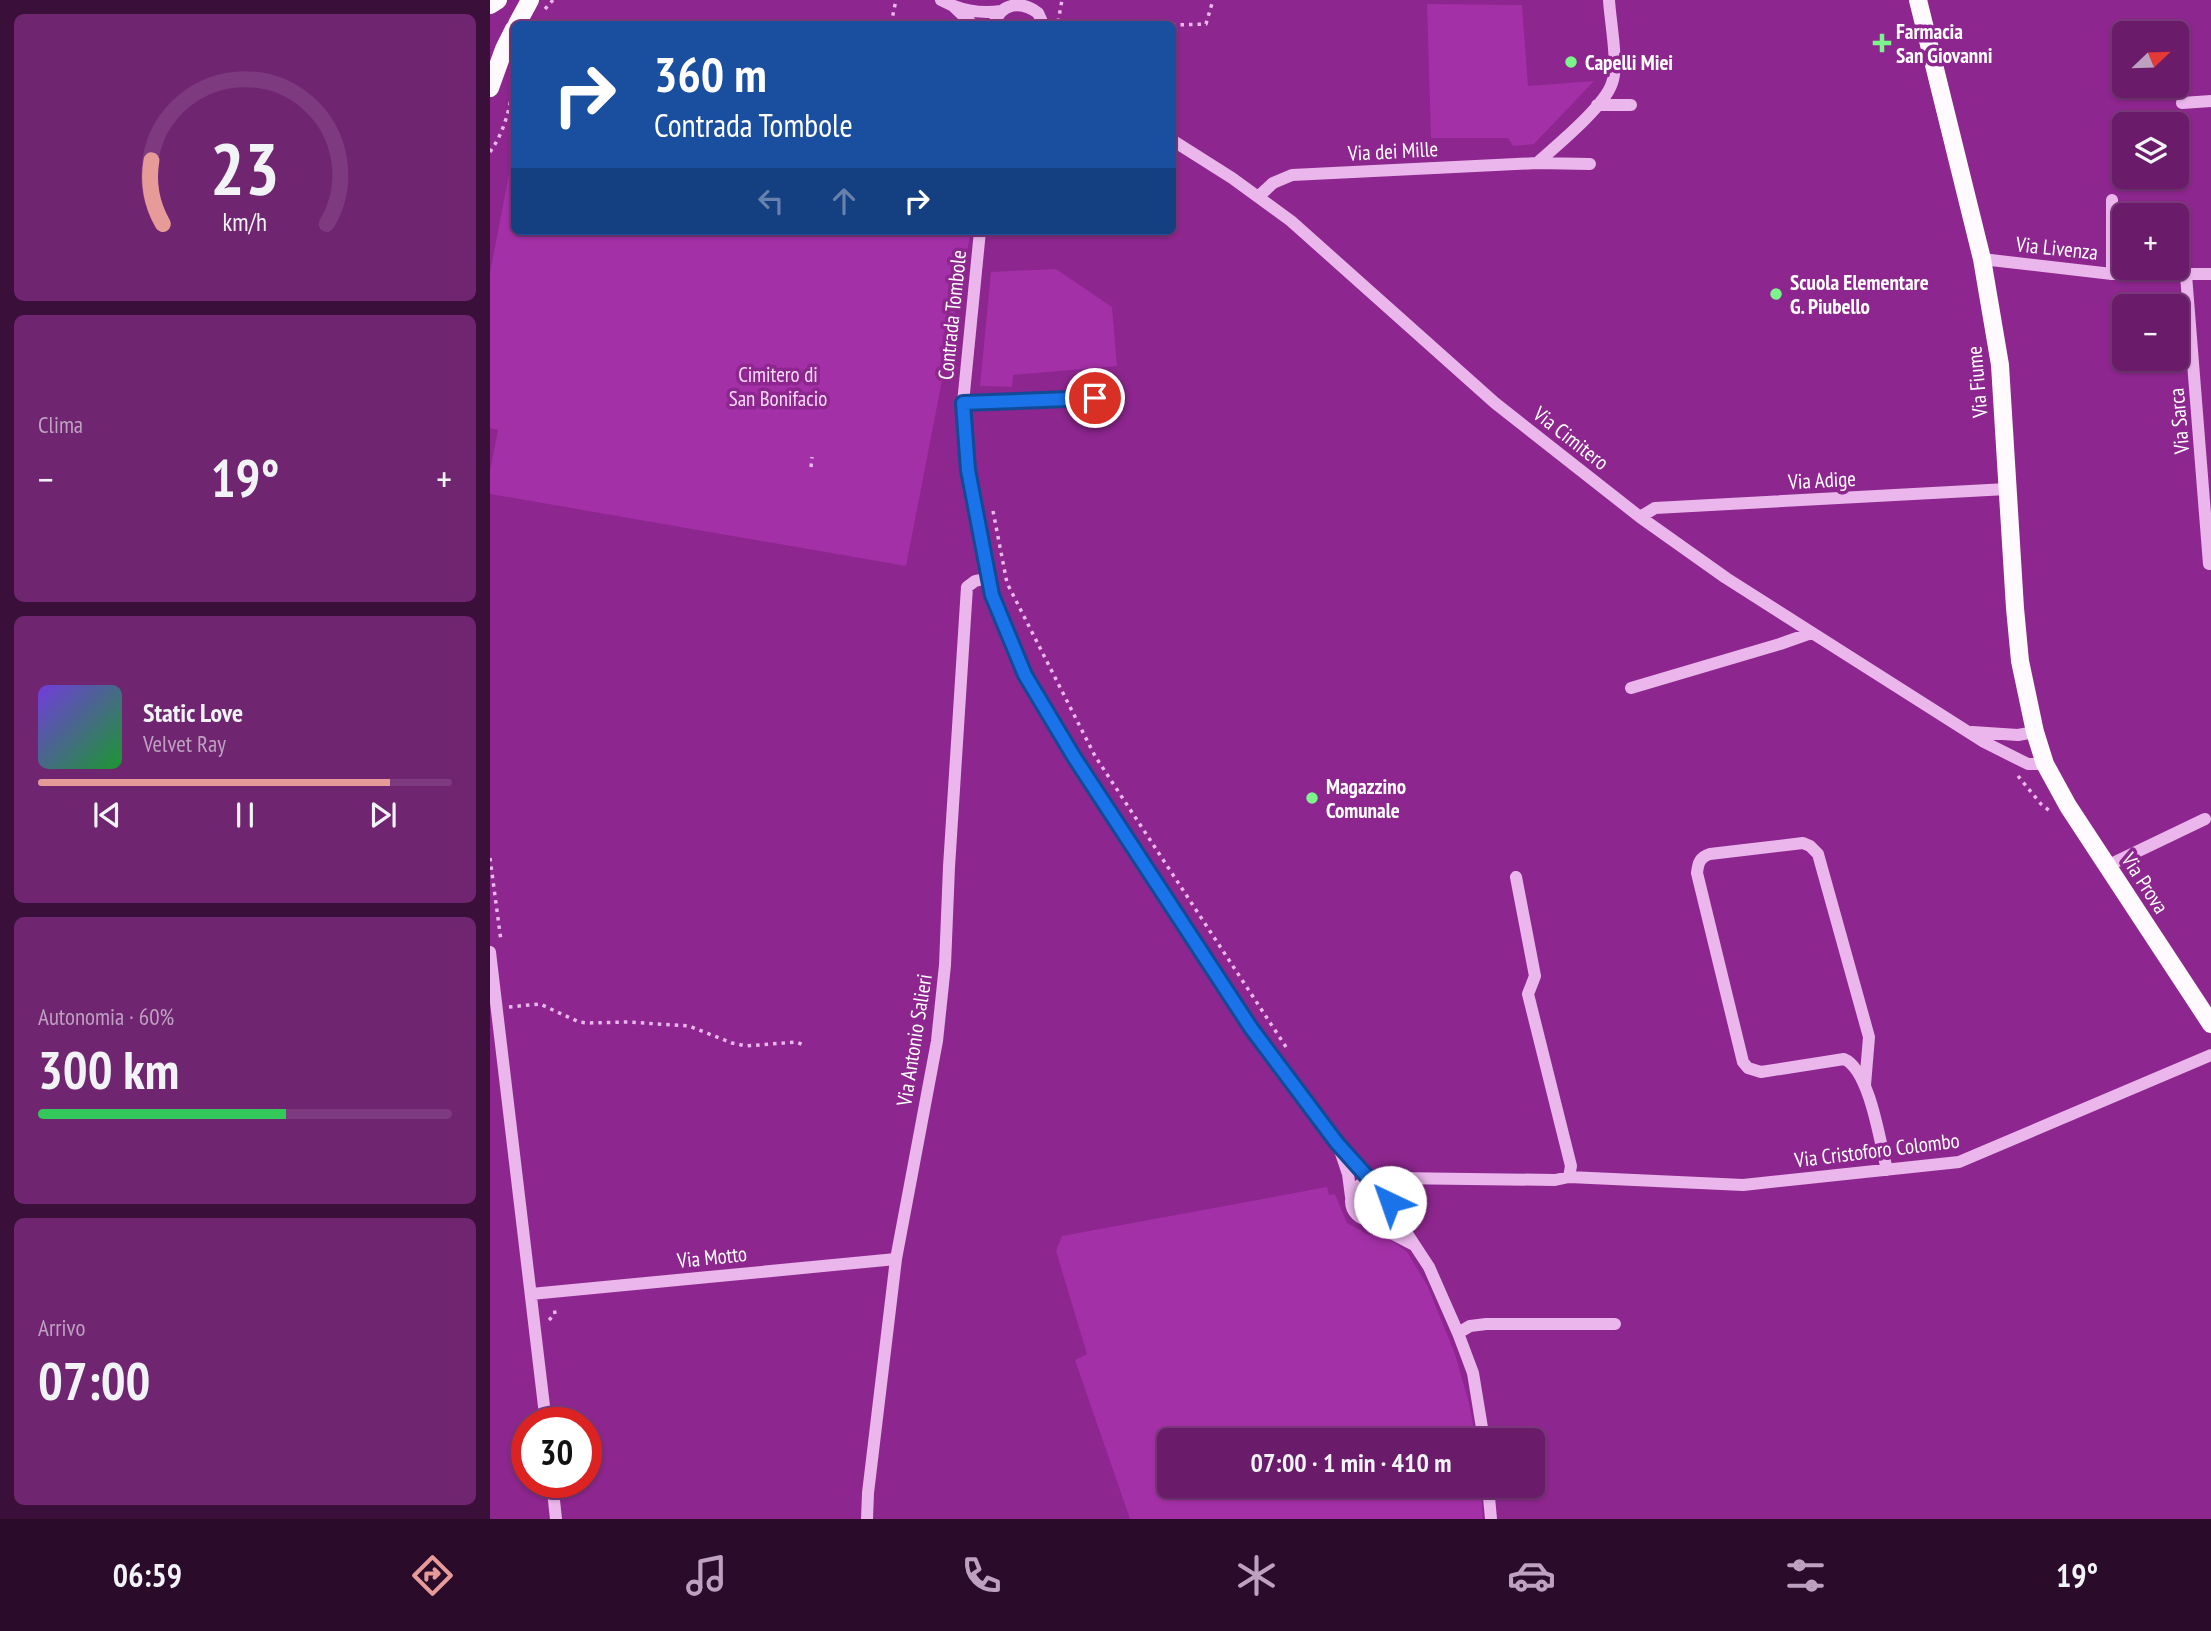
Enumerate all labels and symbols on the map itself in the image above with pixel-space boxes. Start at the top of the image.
place label: Farmacia San Giovanni [1896,18,1992,69]
north arrow [2112,21,2189,98]
marker: Farmacia San Giovanni [1874,35,1890,51]
place label: Capelli Miei [1585,49,1673,76]
marker: Capelli Miei [1563,54,1579,70]
street label: Via dei Mille [1346,135,1439,167]
street label: Via Livenza [2014,230,2099,266]
street label: Contrada Tombole [932,249,972,381]
place label: Scuola Elementare G. Piubello [1790,269,1929,320]
marker: Scuola Elementare G. Piubello [1768,286,1784,302]
street label: Via Fiume [1960,345,1994,420]
park label: Cimitero di San Bonifacio [729,361,827,412]
pin [1065,368,1125,428]
street label: Via Sarca [2163,387,2195,456]
street label: Via Cimitero [1527,399,1614,476]
street label: Via Adige [1786,465,1857,495]
place label: Magazzino Comunale [1326,773,1406,824]
marker: Magazzino Comunale [1304,790,1320,806]
street label: Via Prova [2115,847,2175,919]
street label: Via Antonio Salieri [890,972,938,1109]
street label: Via Cristoforo Colombo [1792,1126,1961,1174]
position arrow [1353,1165,1427,1239]
street label: Via Motto [675,1240,748,1274]
speed limit sign: 30 [511,1407,602,1498]

